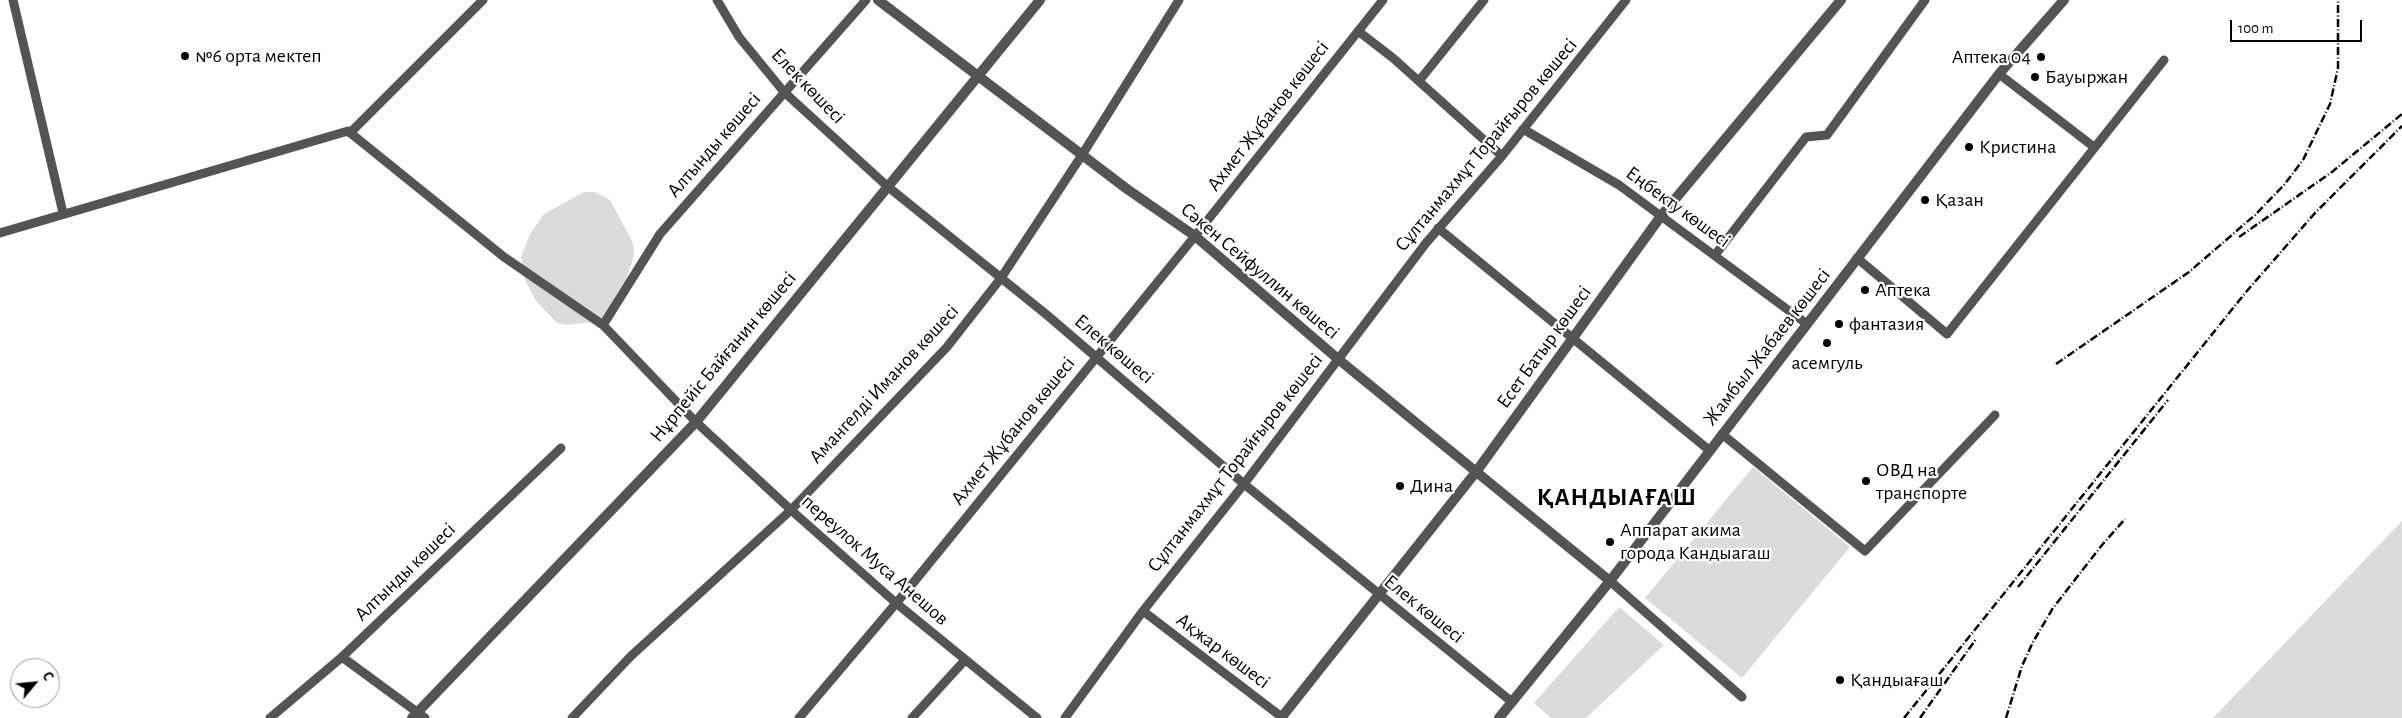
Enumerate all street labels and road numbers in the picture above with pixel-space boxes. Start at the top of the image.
street label: Сұлтанмахмұт Торайғыров көшесі [1390,33,1582,257]
street label: Ахмет Жұбанов көшесі [1202,36,1334,196]
street label: Елек көшесі [766,43,850,129]
street label: Алтынды көшесі [662,88,766,202]
street label: Еңбекту көшесі [1621,161,1735,253]
street label: Сәкен Сейфуллин көшесі [1176,198,1344,344]
street label: Жамбыл Жабаев көшесі [1698,264,1836,430]
street label: Нұрпейіс Байғанин көшесі [645,267,801,447]
street label: Есет Батыр көшесі [1491,281,1597,413]
street label: Амангелді Иманов көшесі [804,299,964,469]
street label: Елек көшесі [1069,309,1159,389]
street label: Сұлтанмахмұт Торайғыров көшесі [1142,349,1328,577]
street label: Ахмет Жұбанов көшесі [946,352,1080,510]
street label: переулок Муса Анешов [796,490,954,630]
street label: Алтынды көшесі [349,518,461,626]
street label: Елек көшесі [1379,569,1469,649]
street label: Ақжар көшесі [1171,608,1275,694]

